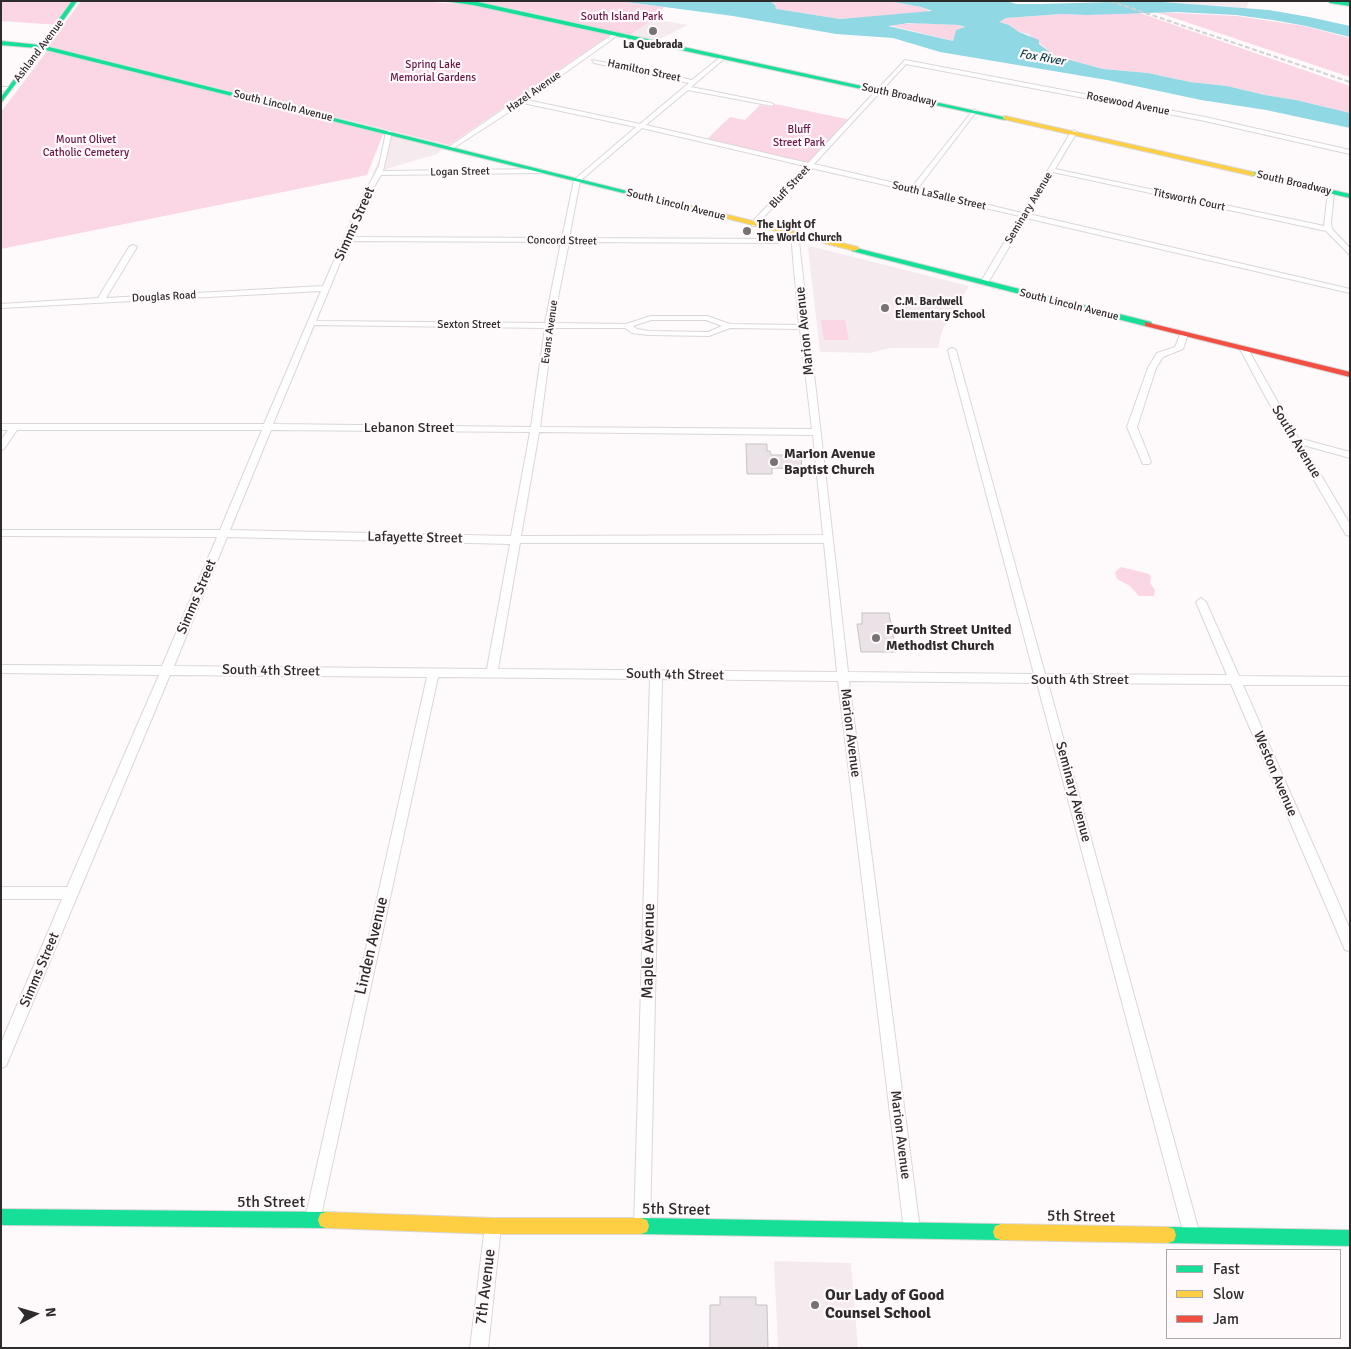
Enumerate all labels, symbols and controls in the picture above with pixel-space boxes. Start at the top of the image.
park label: South Island Park [581,10,663,24]
street label: Ashland Avenue [11,17,67,85]
marker: La Quebrada [647,25,659,37]
place label: La Quebrada [623,38,683,52]
water label: Fox River [1018,47,1066,69]
street label: Hamilton Street [606,57,682,85]
park label: Spring Lake Memorial Gardens [390,58,476,84]
street label: Hazel Avenue [504,68,564,116]
street label: South Broadway [860,81,938,109]
street label: South Lincoln Avenue [232,87,334,125]
street label: Rosewood Avenue [1085,89,1171,119]
park label: Bluff Street Park [773,123,825,149]
park label: Mount Olivet Catholic Cemetery [43,133,129,159]
street label: Bluff Street [767,163,813,211]
street label: Logan Street [430,165,490,179]
street label: South Broadway [1256,168,1332,198]
street label: Seminary Avenue [1002,170,1056,246]
street label: South LaSalle Street [891,179,987,213]
street label: Simms Street [331,184,379,264]
street label: South Lincoln Avenue [625,186,727,224]
street label: Titsworth Court [1152,186,1226,214]
place label: The Light Of The World Church [757,218,842,244]
marker: The Light Of The World Church [741,225,753,237]
street label: Concord Street [527,234,597,248]
street label: Marion Avenue [792,286,818,376]
street label: South Lincoln Avenue [1018,286,1120,324]
street label: Douglas Road [132,289,196,305]
place label: C.M. Bardwell Elementary School [895,295,985,321]
street label: Evans Avenue [539,299,561,365]
marker: C.M. Bardwell Elementary School [879,302,891,314]
street label: Sexton Street [437,318,501,332]
street label: South Avenue [1268,402,1324,482]
street label: Lebanon Street [364,420,454,436]
place label: Marion Avenue Baptist Church [784,446,875,478]
marker: Marion Avenue Baptist Church [768,456,780,468]
street label: Lafayette Street [367,529,463,547]
street label: Simms Street [174,557,220,637]
place label: Fourth Street United Methodist Church [886,622,1011,654]
marker: Fourth Street United Methodist Church [870,632,882,644]
street label: South 4th Street [222,662,320,680]
street label: South 4th Street [626,666,724,684]
street label: South 4th Street [1031,672,1129,688]
street label: Marion Avenue [836,688,864,778]
street label: Weston Avenue [1249,729,1301,819]
street label: Seminary Avenue [1052,740,1094,844]
street label: Linden Avenue [351,895,393,997]
street label: Maple Avenue [639,903,659,999]
street label: Simms Street [17,930,63,1010]
street label: Marion Avenue [886,1090,914,1180]
street label: 5th Street [237,1193,305,1213]
street label: 5th Street [642,1200,710,1220]
street label: 5th Street [1047,1207,1115,1227]
street label: 7th Avenue [472,1248,500,1326]
legend [1166,1249,1341,1339]
text: Fast [1213,1260,1240,1278]
text: Slow [1213,1285,1244,1303]
place label: Our Lady of Good Counsel School [825,1286,944,1324]
north arrow [10,1289,60,1339]
marker: Our Lady of Good Counsel School [809,1299,821,1311]
text: N [41,1307,59,1318]
text: Jam [1213,1310,1239,1328]

